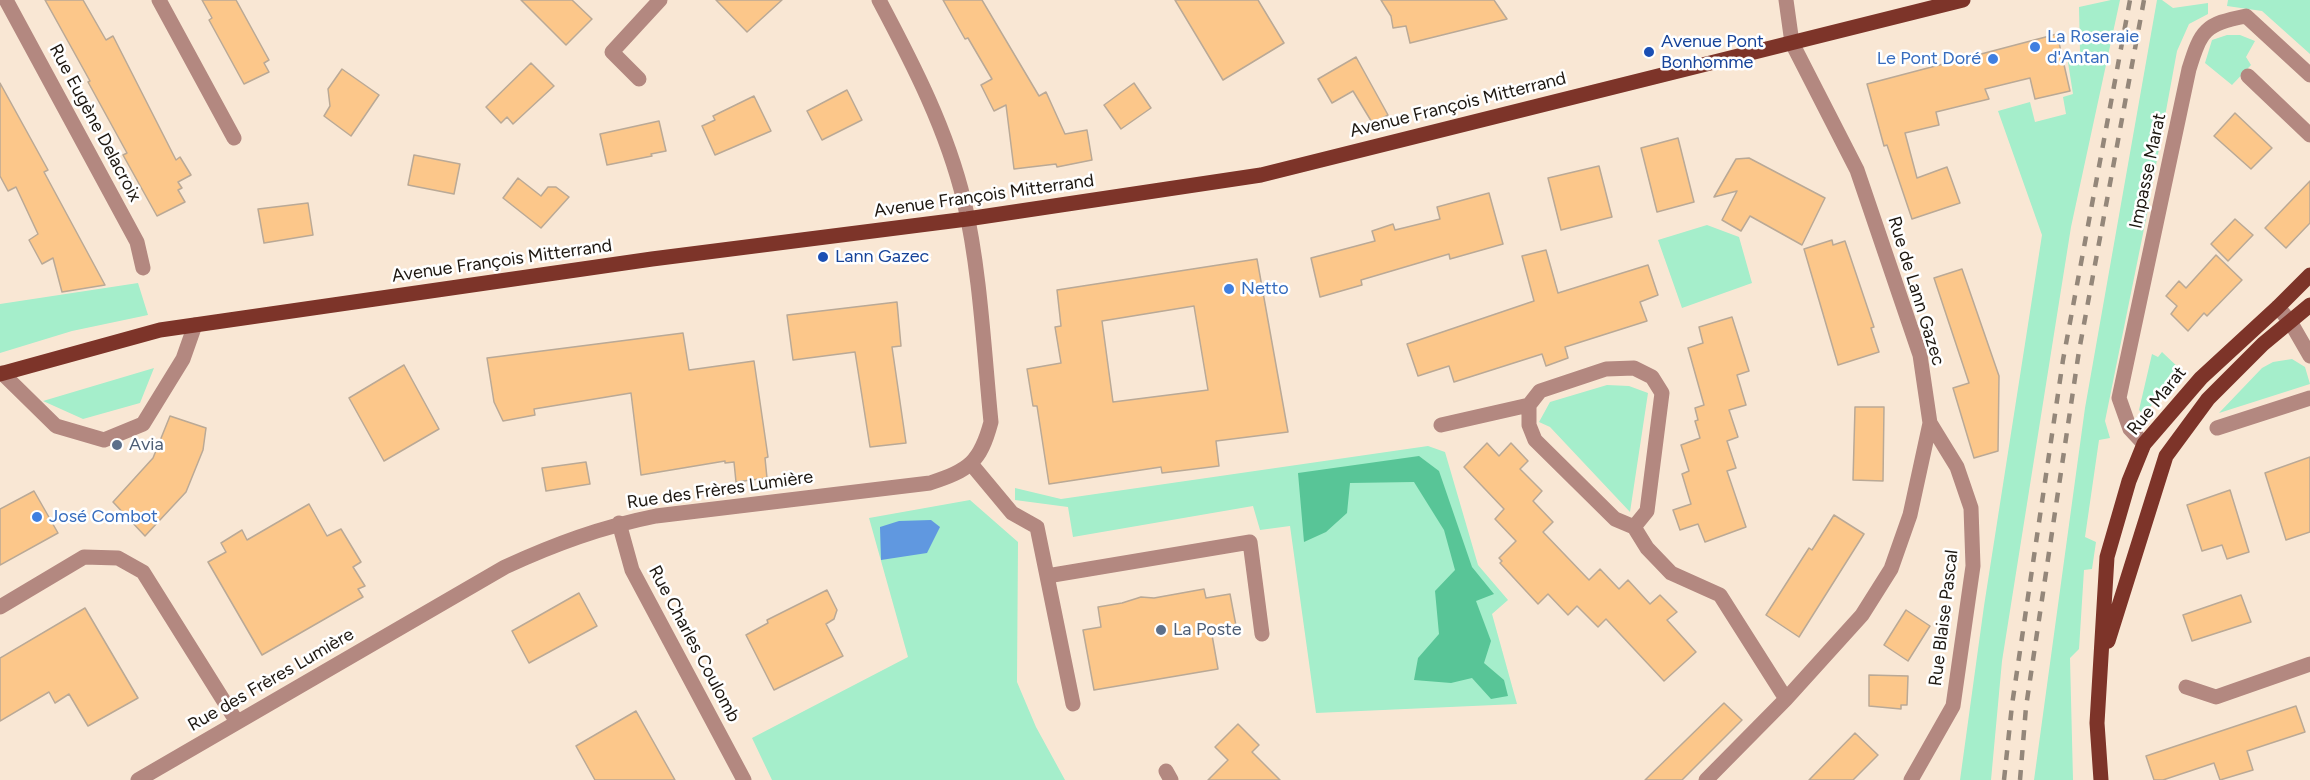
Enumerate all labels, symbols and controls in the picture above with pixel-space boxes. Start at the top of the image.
place label: La Roseraie d'Antan [2047,26,2139,68]
place label: Avenue Pont Bonhomme [1661,31,1764,74]
marker: La Roseraie d'Antan [2028,40,2042,54]
street label: Rue Eugène Delacroix [44,41,146,205]
marker: Avenue Pont Bonhomme [1642,45,1656,59]
place label: Le Pont Doré [1877,48,1981,70]
marker: Le Pont Doré [1986,52,2000,66]
street label: Avenue François Mitterrand [1348,68,1568,142]
street label: Impasse Marat [2125,111,2171,231]
street label: Avenue François Mitterrand [873,170,1095,222]
street label: Rue de Lann Gazec [1883,214,1949,368]
street label: Avenue François Mitterrand [391,235,613,287]
place label: Lann Gazec [835,246,929,268]
marker: Lann Gazec [816,250,830,264]
place label: Netto [1241,278,1289,300]
marker: Netto [1222,282,1236,296]
street label: Rue Marat [2123,362,2191,440]
place label: Avia [129,434,164,456]
marker: Avia [110,438,124,452]
street label: Rue des Frères Lumière [626,466,814,514]
place label: José Combot [49,506,158,528]
marker: José Combot [30,510,44,524]
street label: Rue Blaise Pascal [1925,549,1963,687]
street label: Rue Charles Coulomb [644,562,744,726]
place label: La Poste [1173,619,1242,641]
marker: La Poste [1154,623,1168,637]
street label: Rue des Frères Lumière [184,624,358,736]

